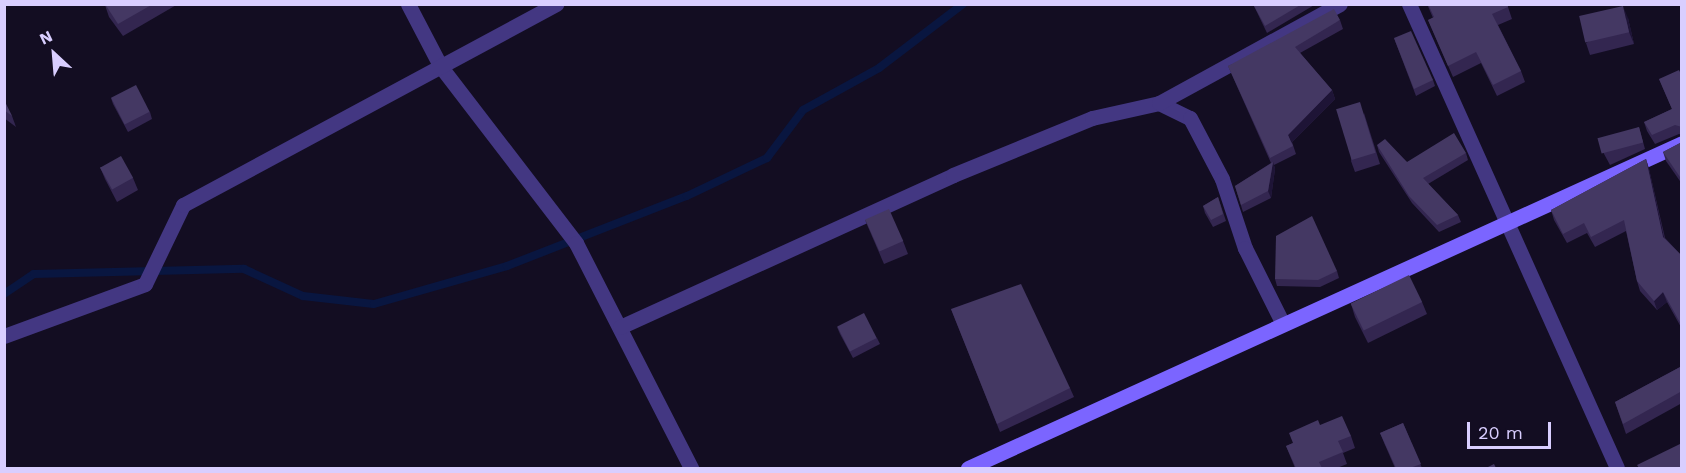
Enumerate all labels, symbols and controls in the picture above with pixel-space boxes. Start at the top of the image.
north arrow [24,24,84,84]
text: N [36,26,55,49]
scale bar [1470,410,1554,448]
text: 20 m [1478,422,1523,443]

